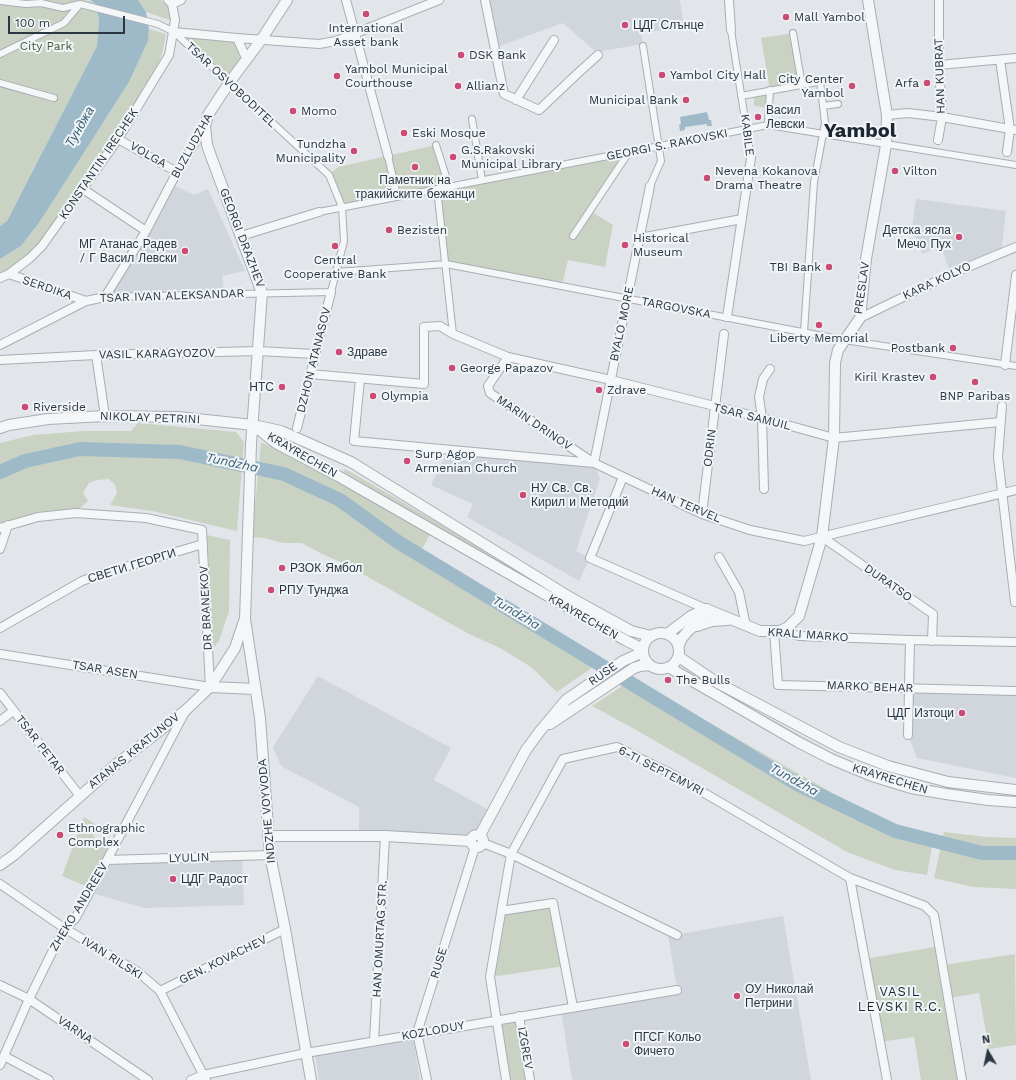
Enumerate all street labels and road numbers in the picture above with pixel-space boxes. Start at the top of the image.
street label: HAN KUBRAT [931,38,949,114]
street label: TSAR OSVOBODITEL [183,39,279,131]
street label: KONSTANTIN IRECHEK [56,106,142,222]
street label: BUZLUDZHA [168,111,216,181]
street label: KABILE [737,113,757,157]
street label: GEORGI S. RAKOVSKI [605,126,729,164]
street label: VOLGA [127,139,169,171]
street label: GEORGI DRAZHEV [216,186,268,290]
street label: KARA KOLYO [901,259,973,303]
street label: PRESLAV [851,261,873,315]
street label: SERDIKA [20,273,74,303]
street label: BYALO MORE [607,285,637,363]
street label: TSAR IVAN ALEKSANDAR [99,286,245,306]
street label: TARGOVSKA [640,294,712,322]
street label: DZHON ATANASOV [294,306,334,414]
street label: VASIL KARAGYOZOV [98,346,216,362]
street label: MARIN DRINOV [493,392,575,454]
street label: TSAR SAMUIL [712,400,792,434]
street label: NIKOLAY PETRINI [100,409,200,427]
street label: ODRIN [701,428,719,468]
street label: KRAYRECHEN [264,429,340,481]
street label: HAN TERVEL [649,484,723,526]
street label: СВЕТИ ГЕОРГИ [86,546,178,586]
street label: DURATSO [861,561,915,605]
street label: DR BRANEKOV [197,565,215,651]
street label: KRAYRECHEN [545,591,621,643]
street label: KRALI MARKO [767,625,849,645]
street label: TSAR ASEN [71,658,139,682]
street label: RUSE [586,659,620,689]
street label: MARKO BEHAR [826,678,914,696]
street label: ATANAS KRATUNOV [86,710,182,792]
street label: TSAR PETAR [12,712,68,778]
street label: 6-TI SEPTEMVRI [616,743,706,799]
street label: INDZHE VOYVODA [255,758,279,864]
street label: KRAYRECHEN [850,761,930,797]
street label: LYULIN [168,850,210,866]
street label: ZHEKO ANDREEV [47,860,111,954]
street label: HAN OMURTAG STR. [370,880,390,998]
street label: GEN. KOVACHEV [177,933,269,987]
street label: IVAN RILSKI [79,934,145,982]
street label: RUSE [427,946,451,980]
street label: VARNA [55,1013,95,1047]
street label: KOZLODUY [400,1018,466,1044]
street label: IZGREV [514,1026,536,1070]

